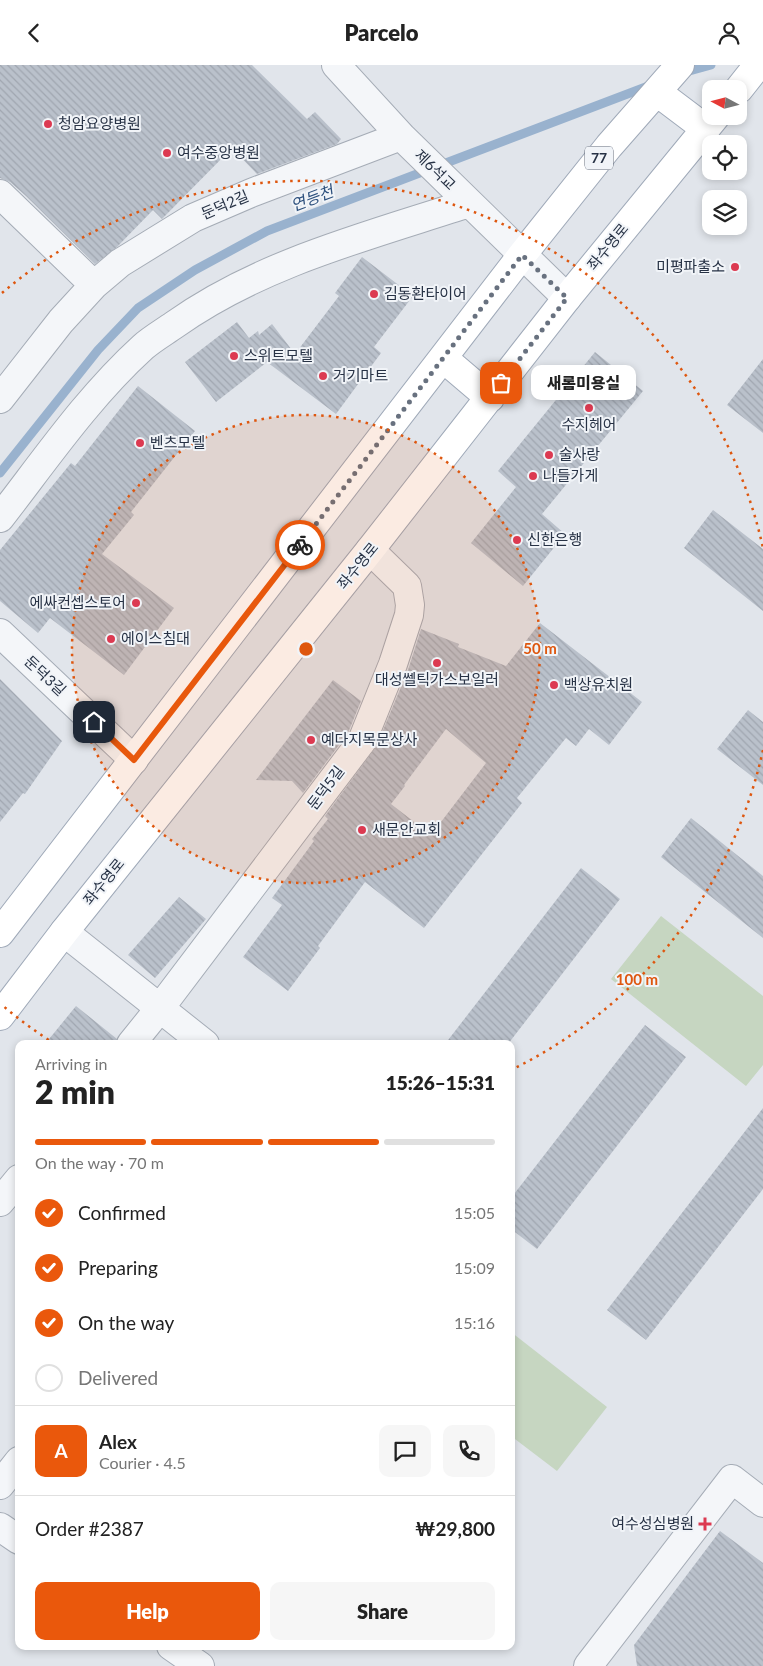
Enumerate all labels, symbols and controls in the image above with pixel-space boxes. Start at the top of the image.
icon: back [20,19,48,47]
text: Parcelo [344,19,419,46]
icon: person [715,19,743,47]
north arrow [702,80,748,125]
map controls [702,80,747,235]
place label: 청암요양병원 [58,114,141,132]
marker: 청암요양병원 [42,118,54,130]
button: locate [702,135,747,180]
place label: 여수중앙병원 [177,143,260,161]
street label: 제6석교 [411,145,460,193]
marker: 여수중앙병원 [161,147,173,159]
road number: 77 [585,147,613,170]
water label: 연등천 [288,180,338,214]
street label: 둔덕2길 [198,186,251,222]
button: layers [702,190,747,235]
street label: 좌수영로 [583,219,632,273]
place label: 미평파출소 [656,257,725,275]
marker: 미평파출소 [729,261,741,273]
place label: 김동환타이어 [384,284,467,302]
marker: 김동환타이어 [368,288,380,300]
place label: 스위트모텔 [244,346,313,364]
marker: 스위트모텔 [228,350,240,362]
pin [480,362,522,404]
callout: 새롬미용실 [531,365,636,401]
place label: 거기마트 [333,366,388,384]
icon: bag [487,369,515,397]
marker: 거기마트 [317,370,329,382]
text: 새롬미용실 [547,373,620,392]
marker: 수지헤어 [583,402,595,414]
place label: 수지헤어 [561,415,617,433]
place label: 벤츠모텔 [150,433,205,451]
marker: 벤츠모텔 [134,437,146,449]
place label: 술사랑 [559,445,601,463]
marker: 술사랑 [543,449,555,461]
place label: 나들가게 [543,466,598,484]
marker: 나들가게 [527,470,539,482]
courier [275,520,325,570]
place label: 신한은행 [527,530,582,548]
icon: bike [286,531,314,559]
marker: 신한은행 [511,534,523,546]
street label: 좌수영로 [333,538,382,592]
place label: 에싸컨셉스토어 [29,593,126,611]
marker: 에싸컨셉스토어 [130,597,142,609]
place label: 에이스침대 [121,629,190,647]
marker: 에이스침대 [105,633,117,645]
text: 50 m [523,639,557,657]
centre of rings [297,640,315,658]
street label: 둔덕3길 [21,652,70,699]
marker: 대성쎌틱가스보일러 [431,657,443,669]
place label: 대성쎌틱가스보일러 [375,670,499,688]
place label: 백상유치원 [564,675,633,693]
marker: 백상유치원 [548,679,560,691]
pin [73,701,115,743]
icon: home [80,708,108,736]
place label: 예다지목문상사 [321,730,418,748]
marker: 예다지목문상사 [305,734,317,746]
street label: 둔덕5길 [303,762,347,813]
place label: 새문안교회 [372,820,441,838]
marker: 새문안교회 [356,824,368,836]
street label: 좌수영로 [79,854,128,908]
text: 100 m [616,970,658,988]
text: Arriving in [35,1054,108,1073]
text: 15:26–15:31 [386,1071,495,1094]
text: 2 min [35,1072,115,1111]
text: On the way · 70 m [35,1153,164,1172]
icon: check [35,1199,63,1227]
text: Confirmed [78,1201,166,1224]
text: 15:05 [454,1203,495,1222]
icon: check [35,1254,63,1282]
text: Preparing [78,1256,158,1279]
text: 15:09 [454,1258,495,1277]
icon: check [35,1309,63,1337]
text: On the way [78,1311,174,1334]
text: 15:16 [454,1313,495,1332]
text: Delivered [78,1366,158,1389]
button: chat [379,1425,431,1477]
button: phone [443,1425,495,1477]
text: Alex [99,1430,137,1453]
text: A [54,1439,68,1462]
text: Courier · 4.5 [99,1453,186,1472]
place label: 여수성심병원 [611,1514,694,1532]
text: Order #2387 [35,1517,144,1540]
text: ₩29,800 [415,1517,495,1540]
marker: 여수성심병원 [698,1517,712,1531]
button: Help [35,1582,260,1640]
button: Share [270,1582,495,1640]

